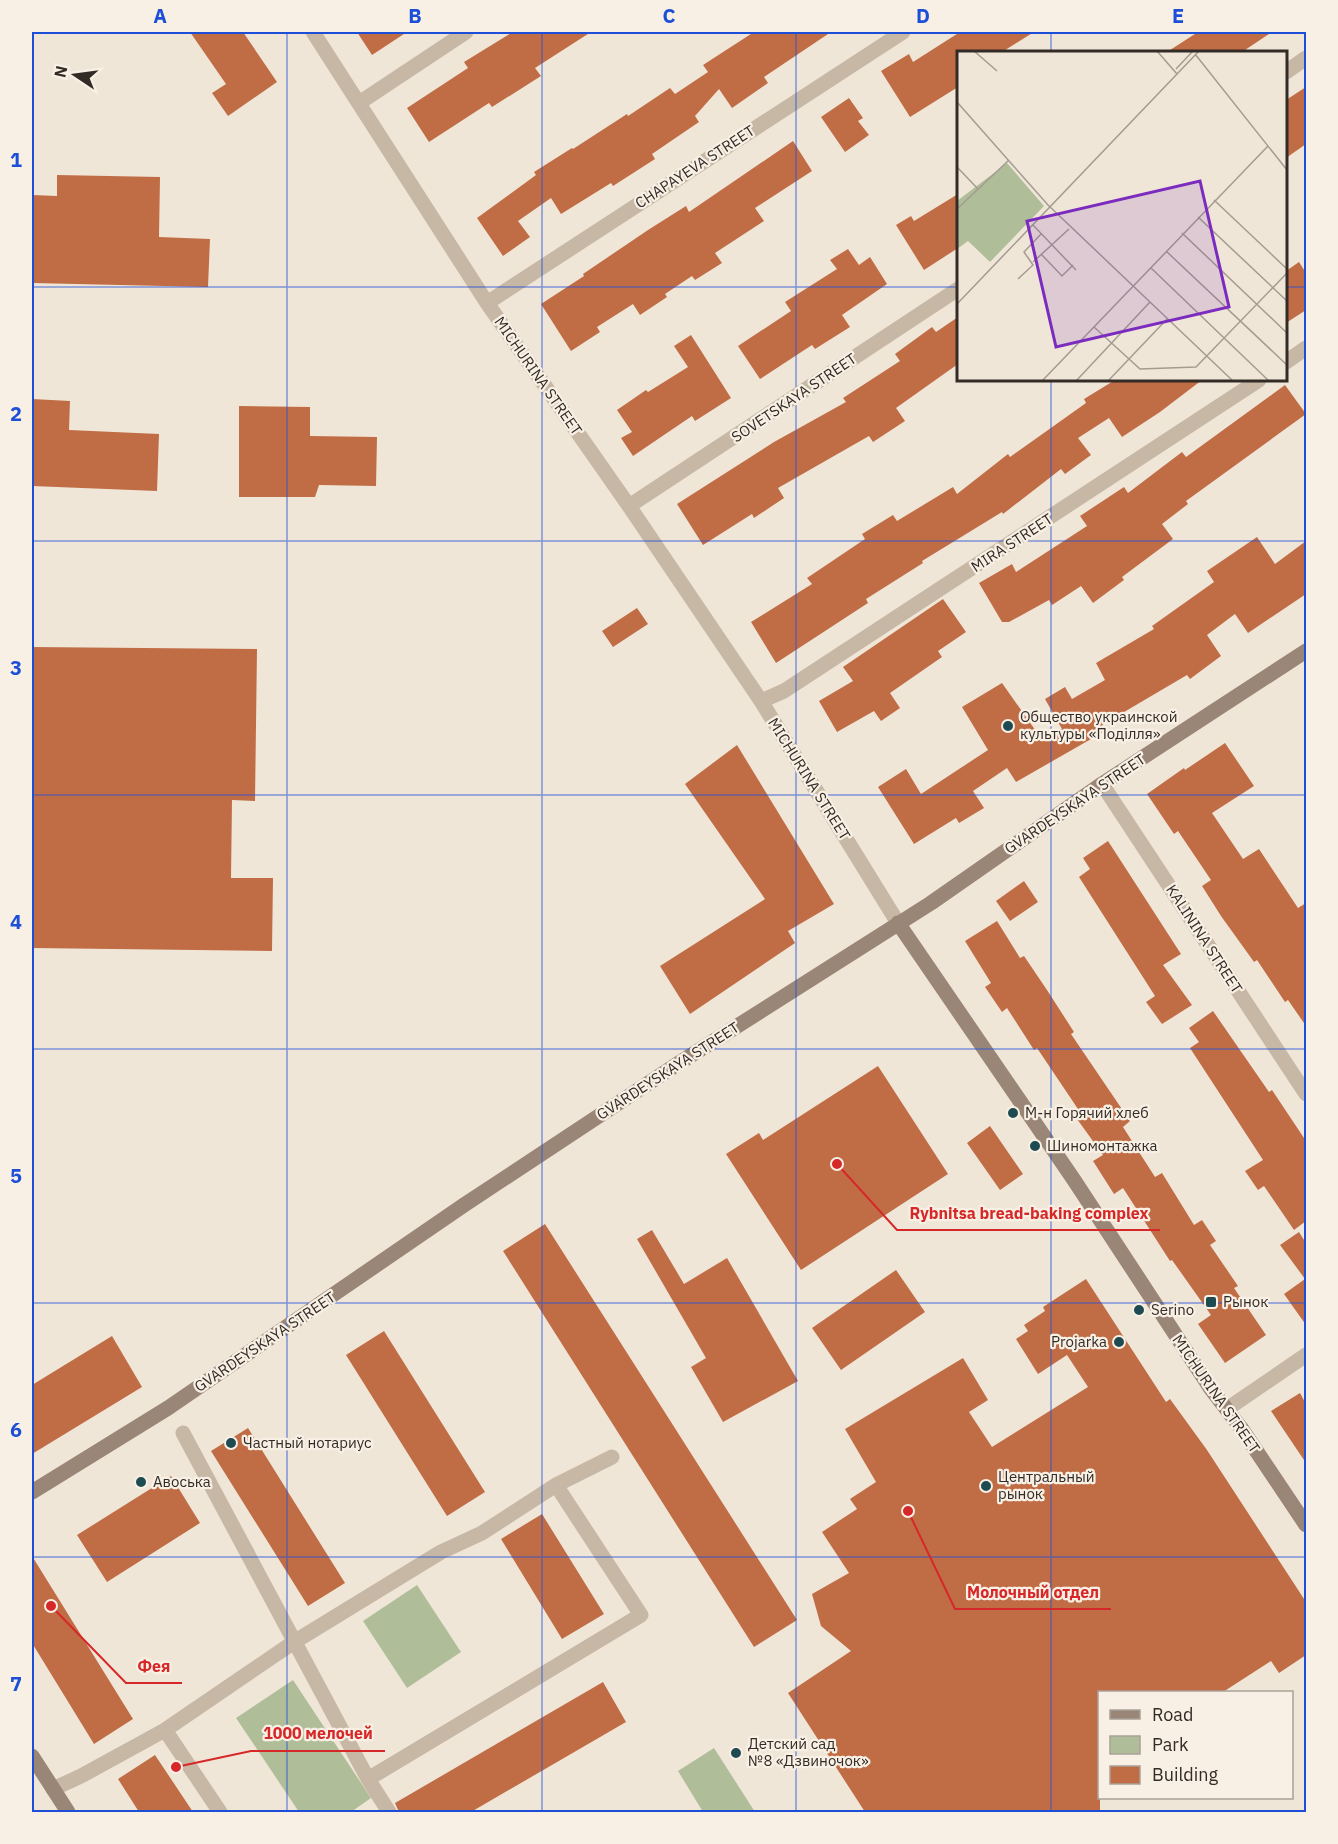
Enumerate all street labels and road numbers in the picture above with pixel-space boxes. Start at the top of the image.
street label: CHAPAYEVA STREET [631,121,758,212]
street label: MICHURINA STREET [490,313,587,439]
street label: SOVETSKAYA STREET [728,349,860,446]
street label: MIRA STREET [967,509,1057,576]
street label: MICHURINA STREET [764,714,855,844]
street label: GVARDEYSKAYA STREET [1001,749,1149,858]
street label: KALININA STREET [1162,881,1247,997]
street label: GVARDEYSKAYA STREET [593,1017,743,1124]
street label: GVARDEYSKAYA STREET [191,1287,339,1396]
street label: MICHURINA STREET [1168,1331,1265,1457]

